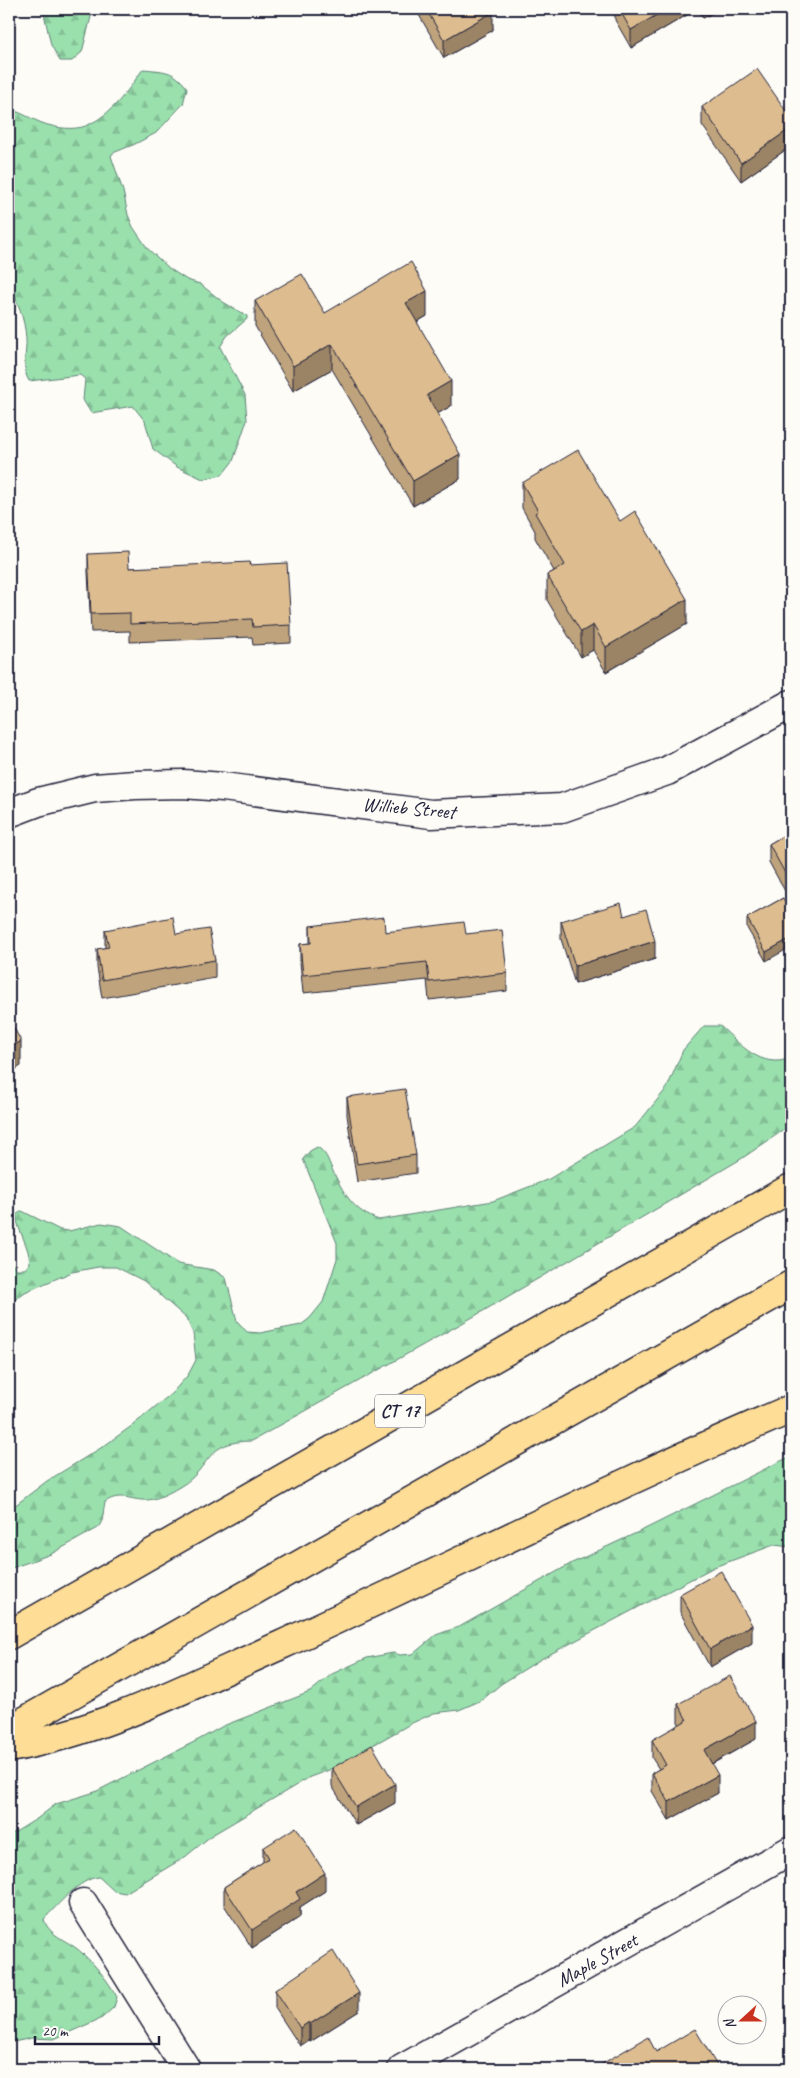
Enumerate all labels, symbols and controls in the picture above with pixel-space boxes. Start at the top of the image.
street label: Willieb Street [362,792,460,825]
road number: CT 17 [375,1394,425,1428]
street label: Maple Street [552,1926,644,1992]
north arrow [718,1996,768,2046]
scale bar [35,2013,159,2045]
text: N [720,2015,740,2032]
text: 20 m [42,2022,69,2041]

